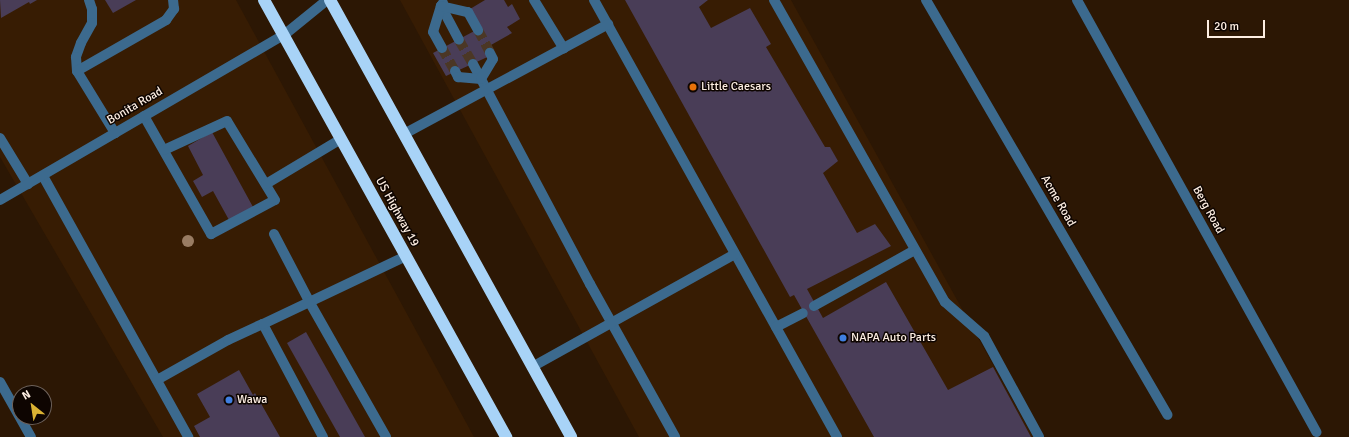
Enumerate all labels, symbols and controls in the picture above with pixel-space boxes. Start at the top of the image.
scale bar [1209,12,1267,38]
text: 20 m [1214,19,1239,34]
place label: Little Caesars [701,80,771,94]
marker: Little Caesars [688,82,698,92]
street label: Bonita Road [105,84,165,128]
street label: Acme Road [1038,173,1078,229]
street label: US Highway 19 [372,175,422,249]
street label: Berg Road [1189,184,1227,236]
place label: NAPA Auto Parts [851,331,936,345]
marker: NAPA Auto Parts [838,333,848,343]
north arrow [12,385,52,425]
text: N [20,387,33,403]
place label: Wawa [237,393,267,407]
marker: Wawa [224,395,234,405]

